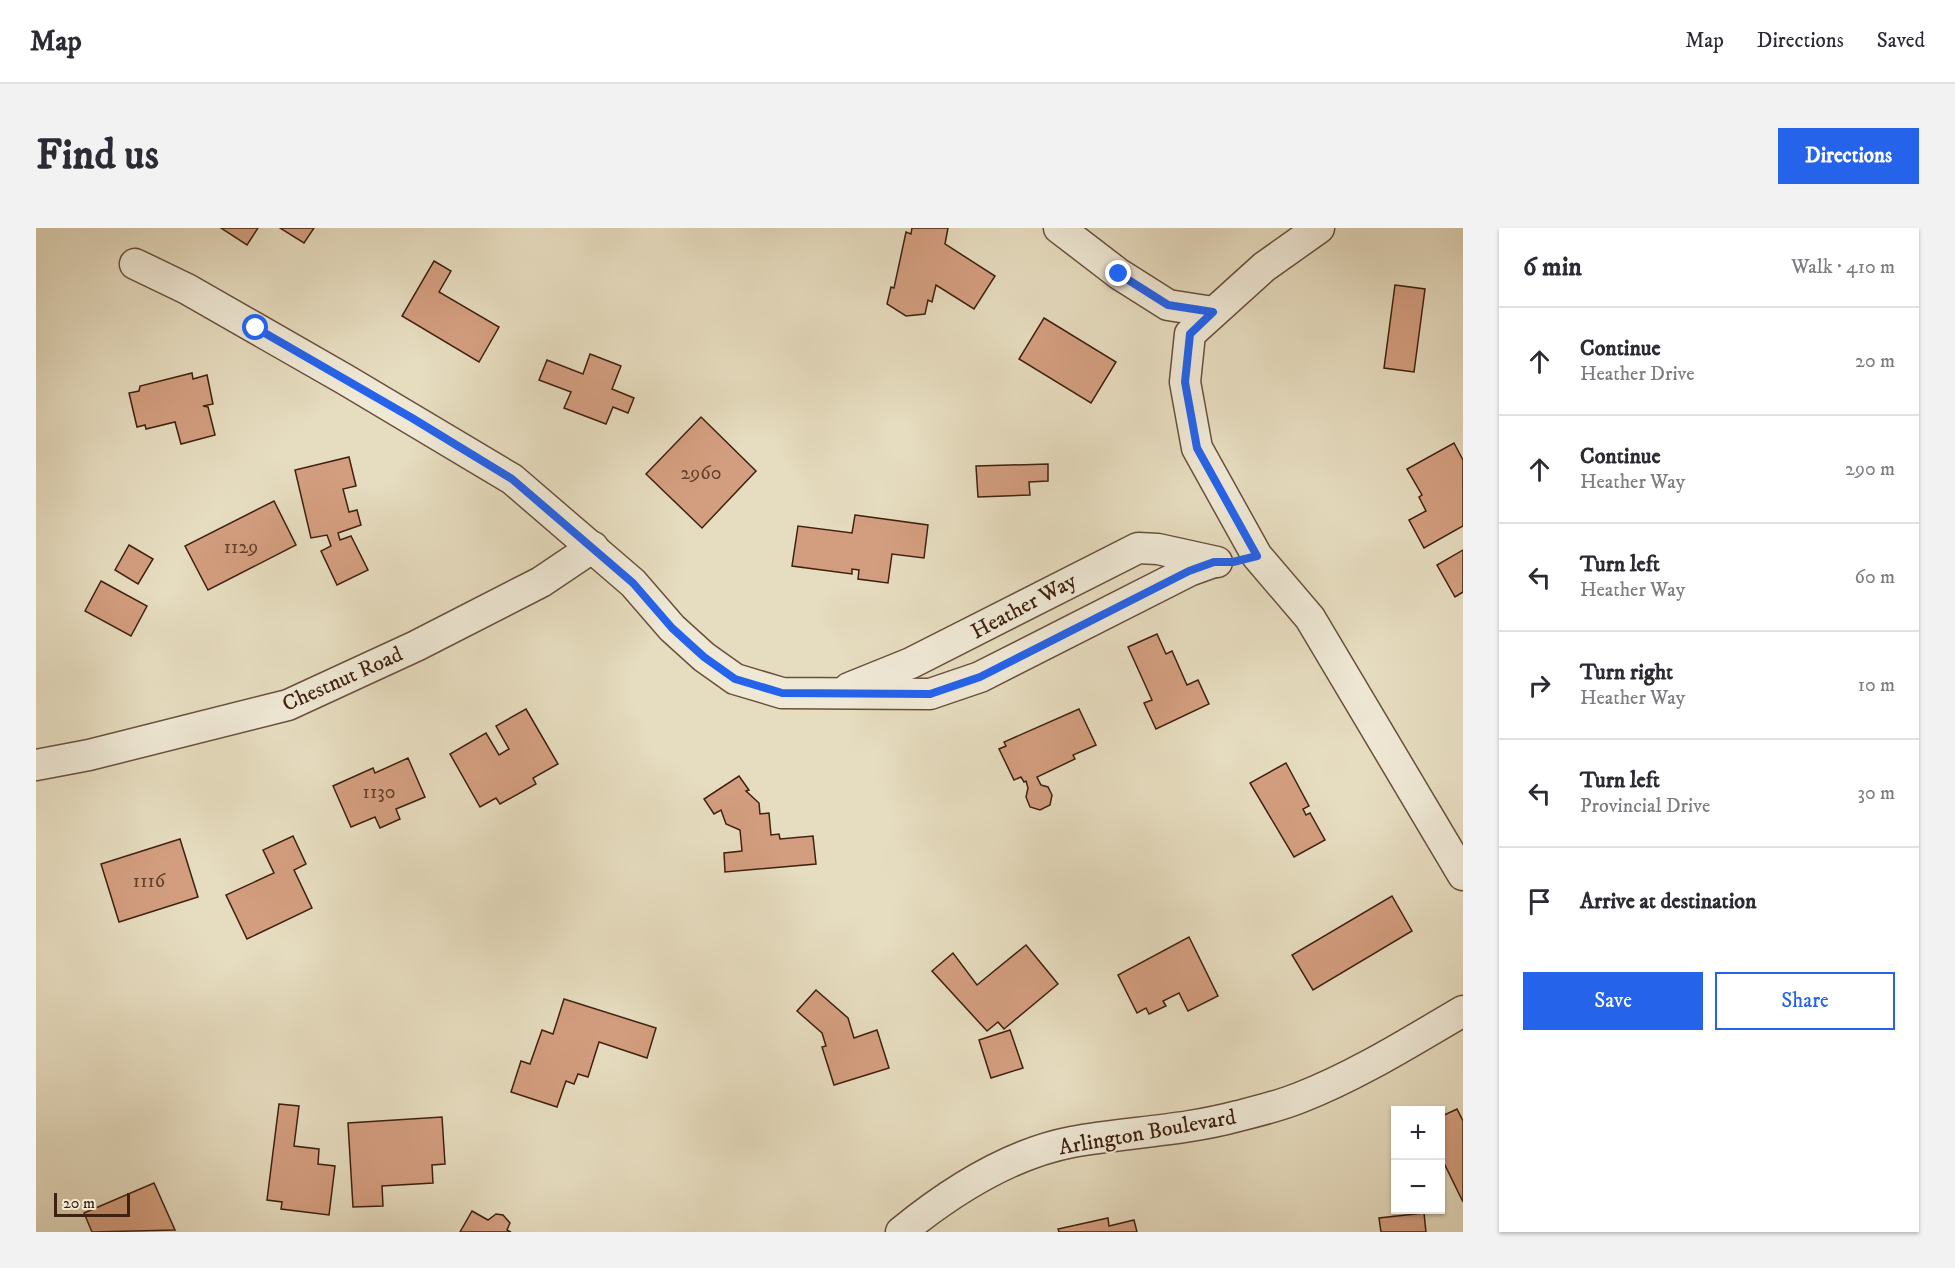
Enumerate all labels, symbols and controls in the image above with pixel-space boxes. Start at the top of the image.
text: Map [30,24,82,59]
text: Map [1685,28,1724,54]
text: Directions [1757,28,1844,54]
text: Saved [1877,28,1925,54]
button: Directions [1778,128,1919,184]
text: Find us [36,130,159,182]
text: 6 min [1523,251,1582,284]
text: Walk · 410 m [1791,255,1895,280]
route end [1105,260,1131,286]
route start [242,314,268,340]
text: Continue [1580,335,1661,362]
icon: ahead [1523,345,1556,378]
text: 20 m [1855,349,1895,374]
text: Heather Drive [1580,362,1695,387]
text: Continue [1580,443,1661,470]
icon: ahead [1523,453,1556,486]
text: 290 m [1845,457,1895,482]
house number: 2960 [681,461,721,486]
text: Heather Way [1580,470,1685,495]
house number: 1129 [224,535,258,560]
text: Turn left [1580,551,1660,578]
icon: left [1523,561,1556,594]
text: 60 m [1855,565,1895,590]
street label: Heather Way [966,567,1082,645]
text: Heather Way [1580,578,1685,603]
street label: Chestnut Road [278,641,407,718]
text: Turn right [1580,659,1673,686]
icon: right [1523,669,1556,702]
text: 10 m [1858,673,1895,698]
text: Heather Way [1580,686,1685,711]
text: Turn left [1580,767,1660,794]
icon: left [1523,777,1556,810]
house number: 1130 [363,780,395,805]
text: 30 m [1857,781,1895,806]
text: Provincial Drive [1580,794,1710,819]
house number: 1116 [133,869,166,894]
icon: arrive [1523,885,1556,918]
text: Arrive at destination [1580,888,1757,915]
button: Save [1523,972,1703,1030]
button: Share [1715,972,1895,1030]
street label: Arlington Boulevard [1057,1104,1238,1161]
map controls [1391,1106,1445,1214]
button: + [1391,1106,1445,1160]
button: − [1391,1160,1445,1214]
scale bar [54,1190,130,1218]
text: 20 m [63,1193,95,1213]

